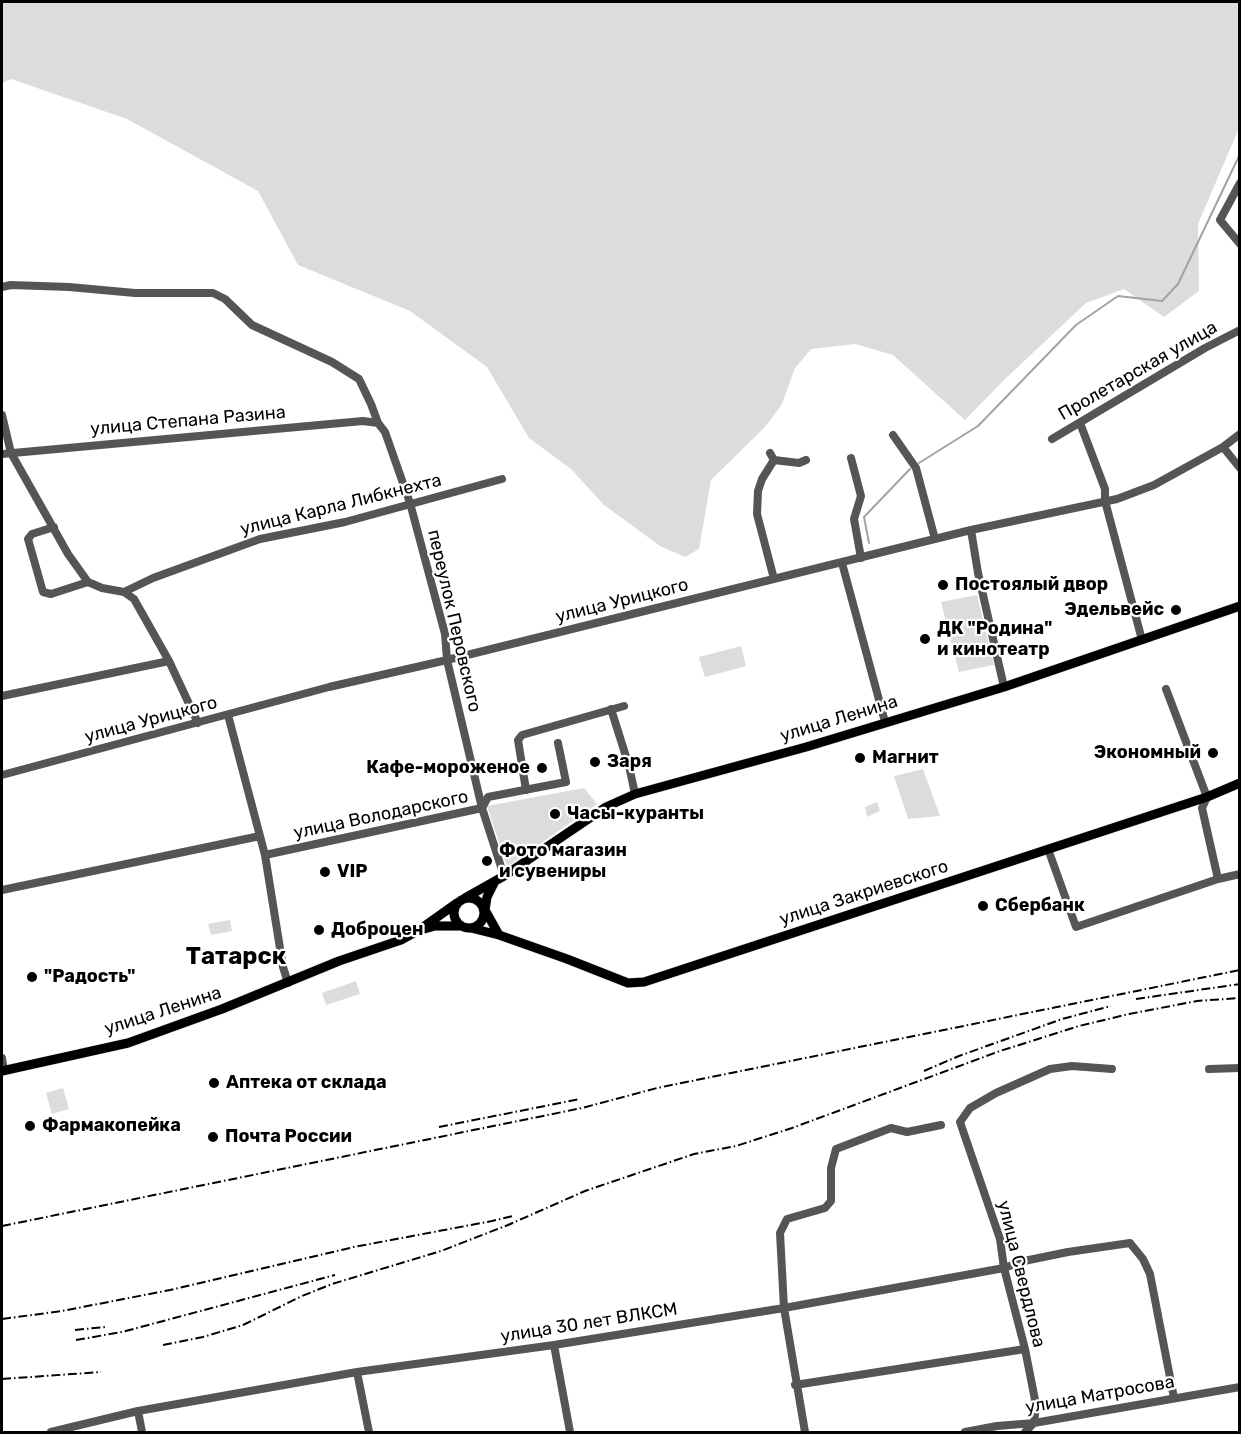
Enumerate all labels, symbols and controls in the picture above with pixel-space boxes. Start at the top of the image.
street label: Пролетарская улица [1055,317,1221,425]
street label: улица Степана Разина [89,402,287,440]
street label: улица Карла Либкнехта [238,470,444,540]
street label: переулок Перовского [422,528,486,714]
street label: улица Урицкого [553,574,691,628]
place label: Постоялый двор [955,574,1108,596]
marker: Постоялый двор [936,578,950,592]
place label: Эдельвейс [1064,599,1164,621]
marker: Эдельвейс [1169,603,1183,617]
place label: ДК "Родина" и кинотеатр [937,618,1052,660]
marker: ДК "Родина" и кинотеатр [918,632,932,646]
street label: улица Ленина [778,691,900,747]
street label: улица Урицкого [82,692,220,748]
place label: Экономный [1094,742,1201,764]
marker: Экономный [1206,746,1220,760]
place label: Магнит [872,747,939,769]
place label: Заря [607,751,652,773]
marker: Магнит [853,751,867,765]
marker: Заря [588,755,602,769]
place label: Кафе-мороженое [366,757,530,779]
marker: Кафе-мороженое [535,761,549,775]
street label: улица Володарского [292,786,470,844]
place label: Часы-куранты [567,803,704,825]
marker: Часы-куранты [548,807,562,821]
place label: Фото магазин и сувениры [499,840,627,882]
marker: Фото магазин и сувениры [480,854,494,868]
street label: улица Закриевского [777,856,951,930]
place label: VIP [337,861,367,883]
marker: VIP [318,865,332,879]
place label: Сбербанк [995,895,1085,917]
marker: Сбербанк [976,899,990,913]
place label: Доброцен [331,919,423,941]
marker: Доброцен [312,923,326,937]
district label: Татарск [186,943,286,971]
place label: "Радость" [44,966,135,988]
marker: "Радость" [25,970,39,984]
street label: улица Ленина [102,982,224,1040]
place label: Аптека от склада [226,1072,387,1094]
marker: Аптека от склада [207,1076,221,1090]
place label: Фармакопейка [42,1115,181,1137]
marker: Фармакопейка [23,1119,37,1133]
place label: Почта России [225,1126,352,1148]
marker: Почта России [206,1130,220,1144]
street label: улица Свердлова [992,1198,1050,1350]
street label: улица 30 лет ВЛКСМ [499,1298,679,1348]
street label: улица Матросова [1024,1371,1176,1419]

